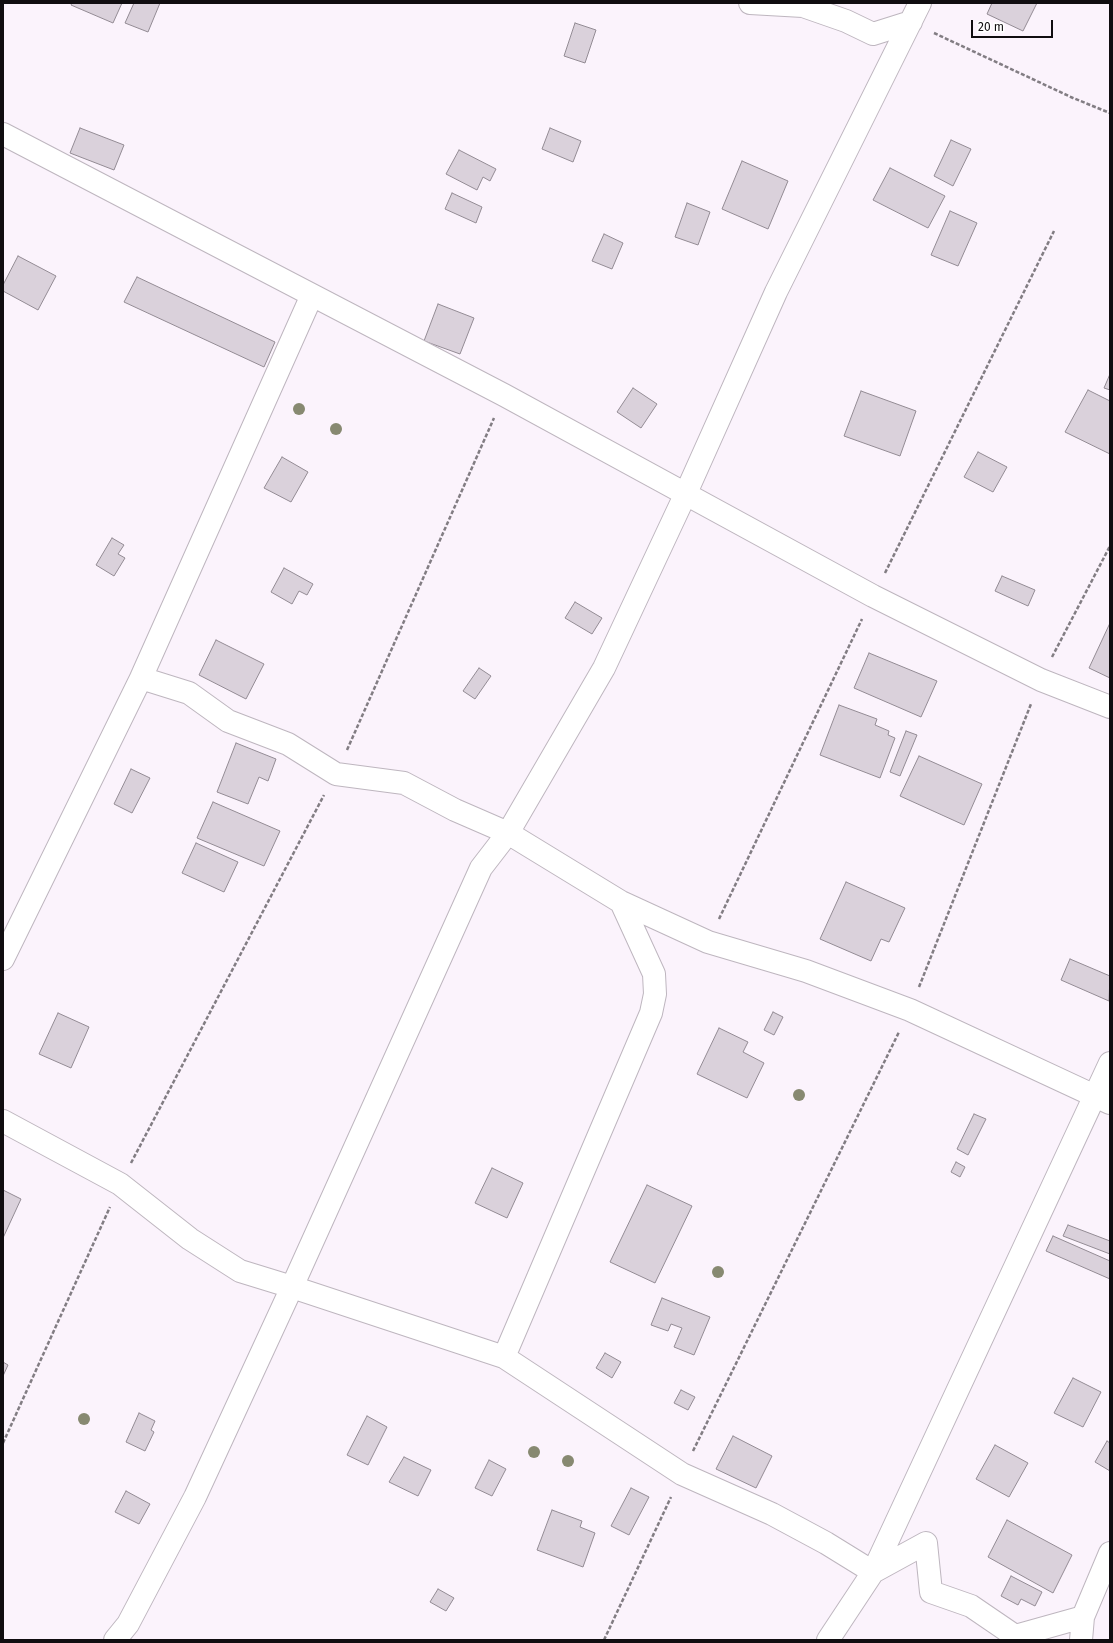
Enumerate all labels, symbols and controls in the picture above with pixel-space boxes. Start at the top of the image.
scale bar [973,12,1055,38]
text: 20 m [978,20,1004,34]

